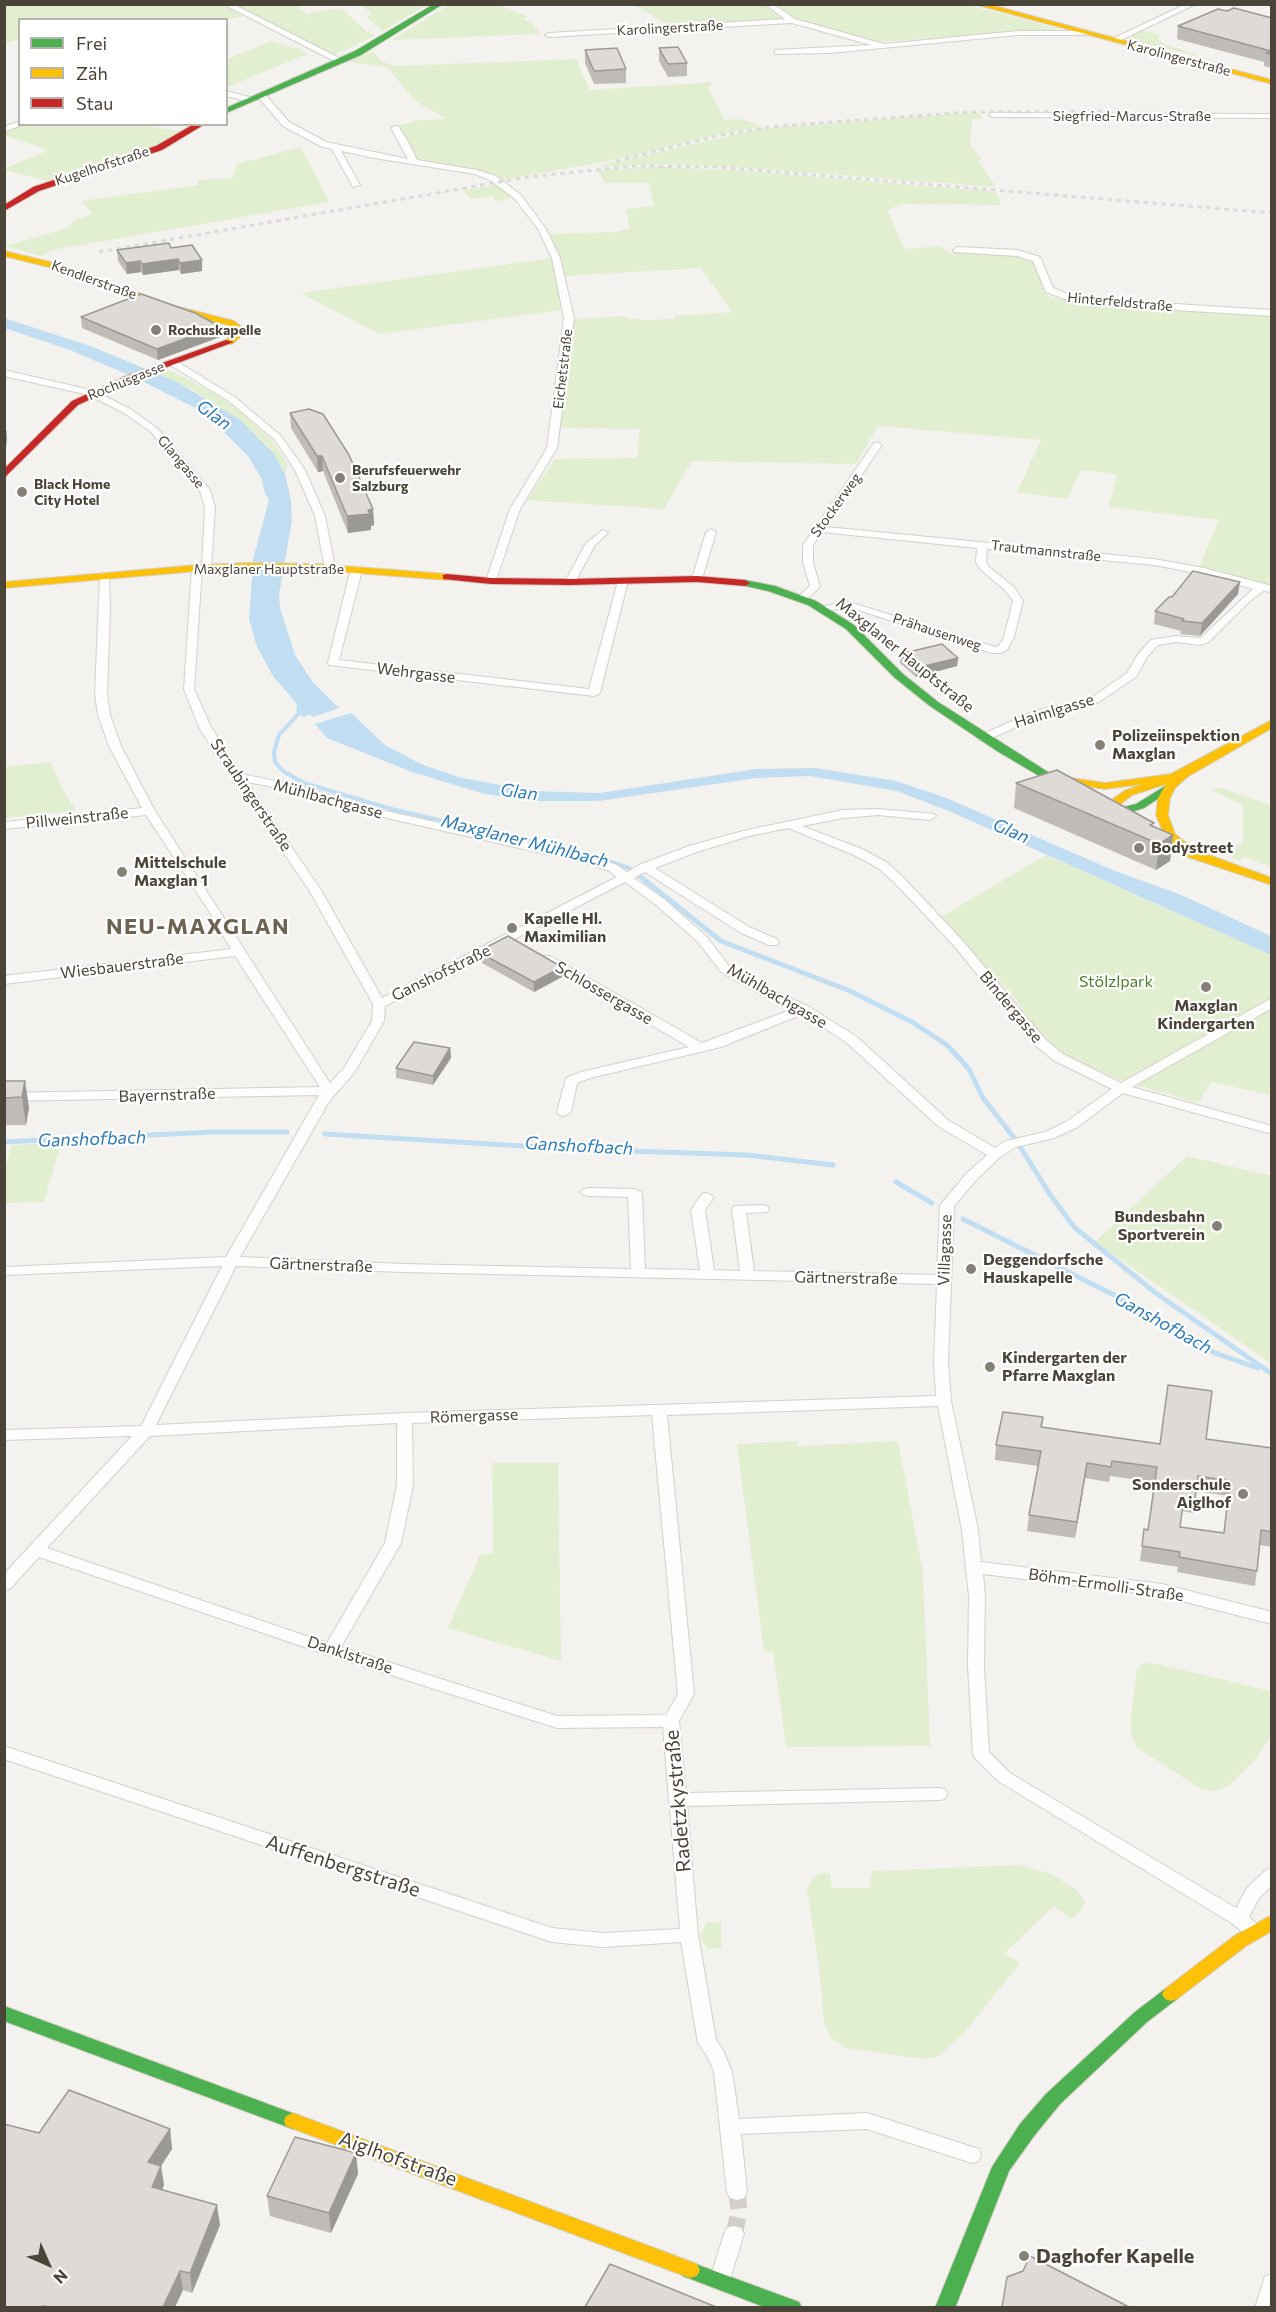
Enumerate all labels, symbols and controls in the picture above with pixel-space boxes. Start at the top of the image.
street label: Karolingerstraße [616,17,724,39]
legend [18,18,228,126]
text: Frei [76,32,107,54]
street label: Karolingerstraße [1125,36,1233,80]
text: Zäh [76,62,108,84]
text: Stau [76,92,113,114]
street label: Siegfried-Marcus-Straße [1053,108,1211,124]
street label: Kugelhofstraße [53,143,151,189]
street label: Kendlerstraße [49,257,139,303]
street label: Hinterfeldstraße [1067,289,1173,315]
place label: Rochuskapelle [168,322,261,338]
marker: Rochuskapelle [149,323,163,337]
street label: Eichetstraße [550,328,576,410]
street label: Rochusgasse [85,358,167,404]
water label: Glan [192,395,236,435]
street label: Glangasse [154,432,208,492]
place label: Berufsfeuerwehr Salzburg [352,462,461,494]
street label: Stockerweg [807,470,865,540]
marker: Berufsfeuerwehr Salzburg [333,471,347,485]
place label: Black Home City Hotel [34,476,110,508]
marker: Black Home City Hotel [15,485,29,499]
street label: Trautmannstraße [990,537,1102,565]
street label: Maxglaner Hauptstraße [194,561,344,577]
street label: Maxglaner Hauptstraße [832,593,978,717]
street label: Prähausenweg [891,610,983,654]
street label: Wehrgasse [376,659,456,687]
street label: Haimlgasse [1012,690,1096,732]
place label: Polizeiinspektion Maxglan [1112,726,1240,764]
street label: Straubingerstraße [206,735,296,855]
marker: Polizeiinspektion Maxglan [1093,738,1107,752]
street label: Mühlbachgasse [271,775,385,823]
water label: Glan [499,779,539,805]
street label: Pillweinstraße [25,803,129,833]
water label: Maxglaner Mühlbach [439,810,611,872]
water label: Glan [990,814,1032,848]
place label: Bodystreet [1151,838,1233,858]
marker: Bodystreet [1132,841,1146,855]
place label: Mittelschule Maxglan 1 [134,853,226,891]
marker: Mittelschule Maxglan 1 [115,865,129,879]
place label: Kapelle Hl. Maximilian [524,909,606,947]
district label: NEU-MAXGLAN [106,914,290,940]
marker: Kapelle Hl. Maximilian [505,921,519,935]
street label: Ganshofstraße [388,941,494,1005]
street label: Wiesbauerstraße [59,949,185,983]
street label: Schlossergasse [552,957,656,1029]
street label: Mühlbachgasse [724,960,830,1032]
street label: Bindergasse [975,967,1047,1047]
park label: Stölzlpark [1079,972,1153,992]
marker: Maxglan Kindergarten [1199,980,1213,994]
place label: Maxglan Kindergarten [1157,996,1255,1034]
street label: Bayernstraße [118,1084,216,1106]
water label: Ganshofbach [37,1126,147,1152]
water label: Ganshofbach [524,1132,634,1160]
place label: Bundesbahn Sportverein [1114,1207,1205,1245]
street label: Villagasse [934,1214,956,1286]
marker: Bundesbahn Sportverein [1210,1219,1224,1233]
place label: Deggendorfsche Hauskapelle [983,1250,1103,1288]
street label: Gärtnerstraße [269,1254,373,1276]
marker: Deggendorfsche Hauskapelle [964,1262,978,1276]
street label: Gärtnerstraße [794,1268,898,1288]
water label: Ganshofbach [1110,1287,1216,1359]
place label: Kindergarten der Pfarre Maxglan [1002,1348,1127,1386]
marker: Kindergarten der Pfarre Maxglan [983,1360,997,1374]
street label: Römergasse [429,1405,519,1427]
place label: Sonderschule Aiglhof [1132,1475,1231,1513]
marker: Sonderschule Aiglhof [1236,1487,1250,1501]
street label: Böhm-Ermolli-Straße [1027,1565,1185,1605]
street label: Danklstraße [305,1632,395,1678]
street label: Radetzkystraße [660,1729,696,1873]
street label: Auffenbergstraße [263,1830,423,1902]
street label: Aiglhofstraße [336,2127,460,2191]
north arrow [18,2234,78,2294]
place label: Daghofer Kapelle [1036,2244,1194,2268]
marker: Daghofer Kapelle [1017,2249,1031,2263]
text: N [50,2266,72,2288]

